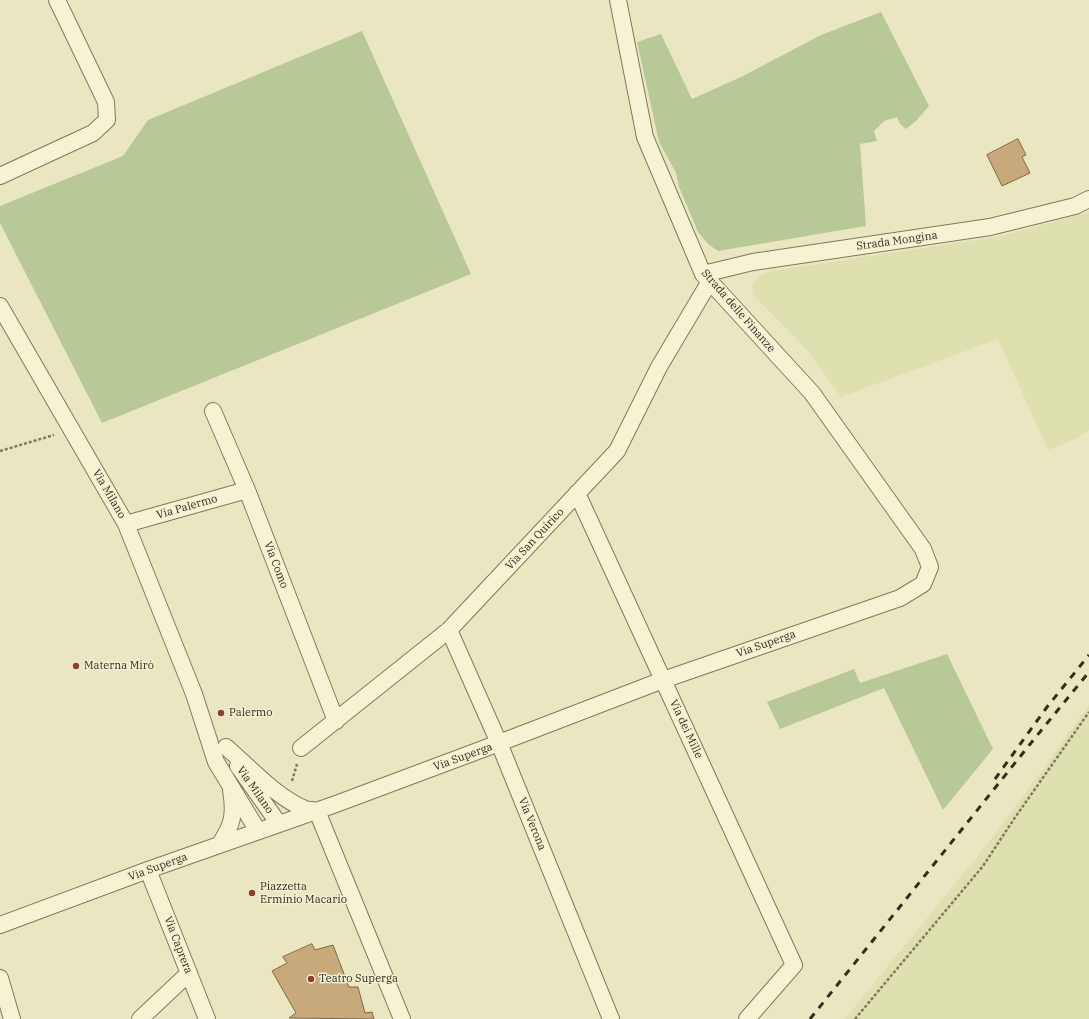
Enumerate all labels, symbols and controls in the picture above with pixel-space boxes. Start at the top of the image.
street label: Strada Mongina [856,229,938,253]
street label: Strada delle Finanze [698,267,778,355]
street label: Via Milano [90,467,128,521]
street label: Via Palermo [155,492,219,522]
street label: Via San Quirico [503,505,567,573]
street label: Via Como [261,540,291,590]
street label: Via Superga [735,628,797,660]
place label: Materna Mirò [84,659,154,673]
marker: Materna Mirò [71,661,81,671]
street label: Via dei Mille [667,698,705,760]
place label: Palermo [229,706,272,720]
marker: Palermo [216,708,226,718]
street label: Via Superga [432,740,494,774]
street label: Via Milano [234,764,276,816]
street label: Via Verona [515,796,549,852]
street label: Via Superga [127,850,189,884]
place label: Piazzetta Erminio Macario [260,880,347,906]
marker: Piazzetta Erminio Macario [247,888,257,898]
street label: Via Caprera [161,914,195,976]
place label: Teatro Superga [319,972,398,986]
marker: Teatro Superga [306,974,316,984]

